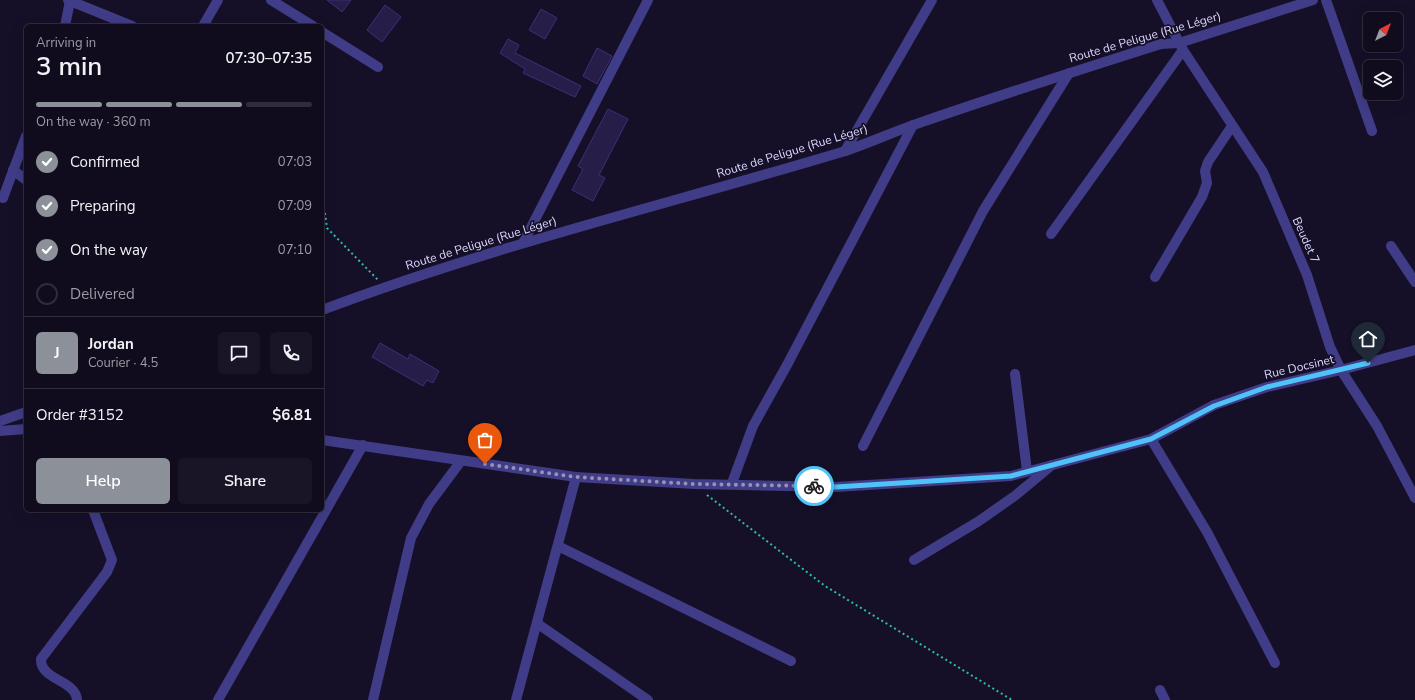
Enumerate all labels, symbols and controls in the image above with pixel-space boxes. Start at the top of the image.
street label: Route de Peligue (Rue Léger) [1067,8,1223,66]
north arrow [1363,12,1403,52]
map controls [1363,12,1403,100]
text: Arriving in [36,34,96,52]
text: 07:30–07:35 [225,48,312,68]
text: 3 min [36,49,102,84]
button: layers [1363,60,1403,100]
text: On the way · 360 m [36,113,151,131]
street label: Route de Peligue (Rue Léger) [714,120,870,182]
icon: check [36,151,58,173]
text: Confirmed [70,152,140,172]
text: 07:03 [278,153,312,171]
icon: check [36,195,58,217]
text: Preparing [70,196,135,216]
text: 07:09 [278,197,312,215]
street label: Route de Peligue (Rue Léger) [403,212,559,274]
street label: Beudet 7 [1289,214,1323,266]
icon: check [36,239,58,261]
text: On the way [70,240,148,260]
text: 07:10 [278,241,312,259]
text: Delivered [70,284,135,304]
pin [1351,322,1385,363]
icon: home [1357,328,1379,350]
button: chat [218,332,260,374]
button: phone [270,332,312,374]
text: Jordan [88,334,134,354]
text: J [54,343,60,363]
street label: Rue Docsinet [1262,351,1336,383]
text: Courier · 4.5 [88,354,158,372]
text: Order #3152 [36,405,124,425]
text: $6.81 [272,405,312,425]
pin [468,423,502,464]
icon: bag [474,429,496,451]
button: Help [36,458,170,504]
button: Share [178,458,312,504]
courier [794,466,834,506]
icon: bike [803,475,825,497]

